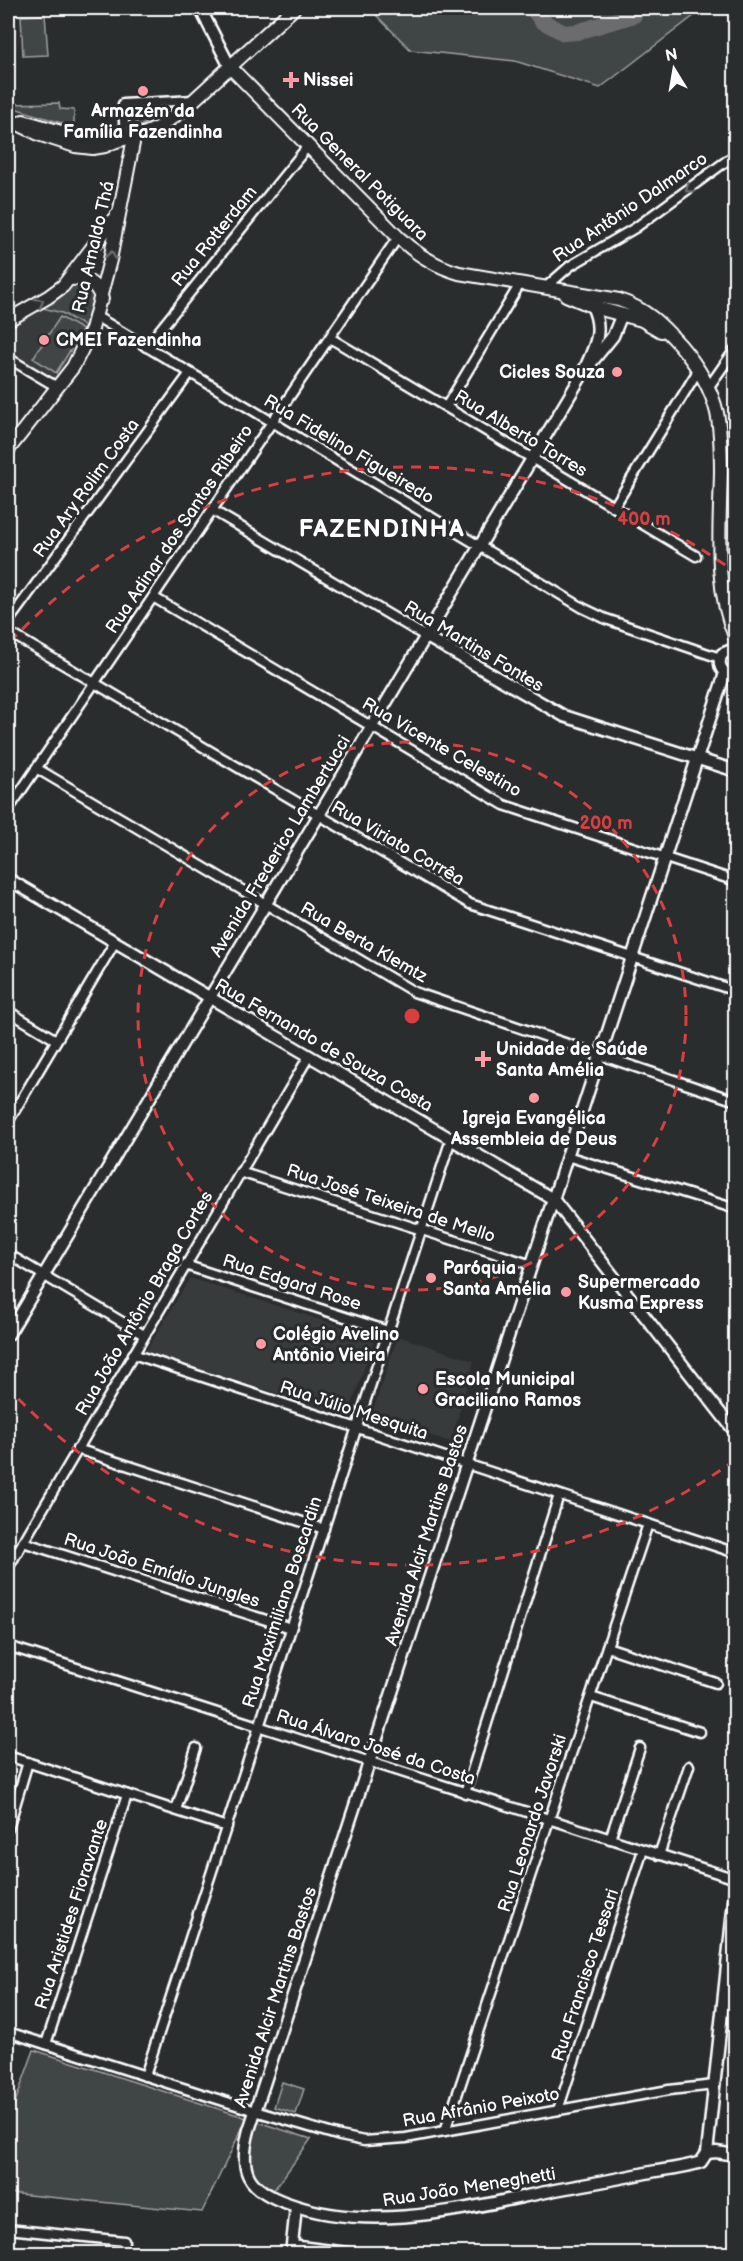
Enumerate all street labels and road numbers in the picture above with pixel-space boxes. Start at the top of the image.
street label: Rua General Potiguara [287,99,433,245]
street label: Rua Antônio Dalmarco [549,148,711,267]
street label: Rua Arnaldo Thá [68,179,119,315]
street label: Rua Rotterdam [167,182,261,291]
street label: Rua Alberto Torres [450,385,591,481]
street label: Rua Fidelino Figueiredo [260,390,438,509]
street label: Rua Ary Rolim Costa [29,415,144,562]
street label: Rua Adinar dos Santos Ribeiro [102,421,257,638]
street label: Rua Martins Fontes [400,596,547,696]
street label: Rua Vicente Celestino [358,693,525,802]
street label: Avenida Frederico Lambertucci [206,732,355,961]
street label: Rua Viriato Corrêa [327,797,468,890]
street label: Rua Berta Klemtz [297,898,431,987]
street label: Rua Fernando de Souza Costa [211,974,436,1117]
street label: Rua José Teixeira de Mello [284,1160,498,1247]
street label: Rua João Antônio Braga Cortes [71,1187,217,1419]
street label: Rua Edgard Rose [220,1250,364,1315]
street label: Rua Júlio Mesquita [277,1377,431,1444]
street label: Avenida Alcir Martins Bastos [381,1422,472,1648]
street label: Rua Maximiliano Boscardin [238,1494,327,1711]
street label: Rua João Emídio Jungles [61,1529,262,1612]
street label: Rua Álvaro José da Costa [274,1703,479,1790]
street label: Rua Leonardo Javorski [494,1732,571,1915]
street label: Rua Aristides Fioravante [31,1816,112,2012]
street label: Avenida Alcir Martins Bastos [230,1884,321,2110]
street label: Rua Francisco Tessari [548,1886,623,2064]
street label: Rua Afrânio Peixoto [401,2083,561,2132]
street label: Rua João Meneghetti [381,2163,557,2212]

